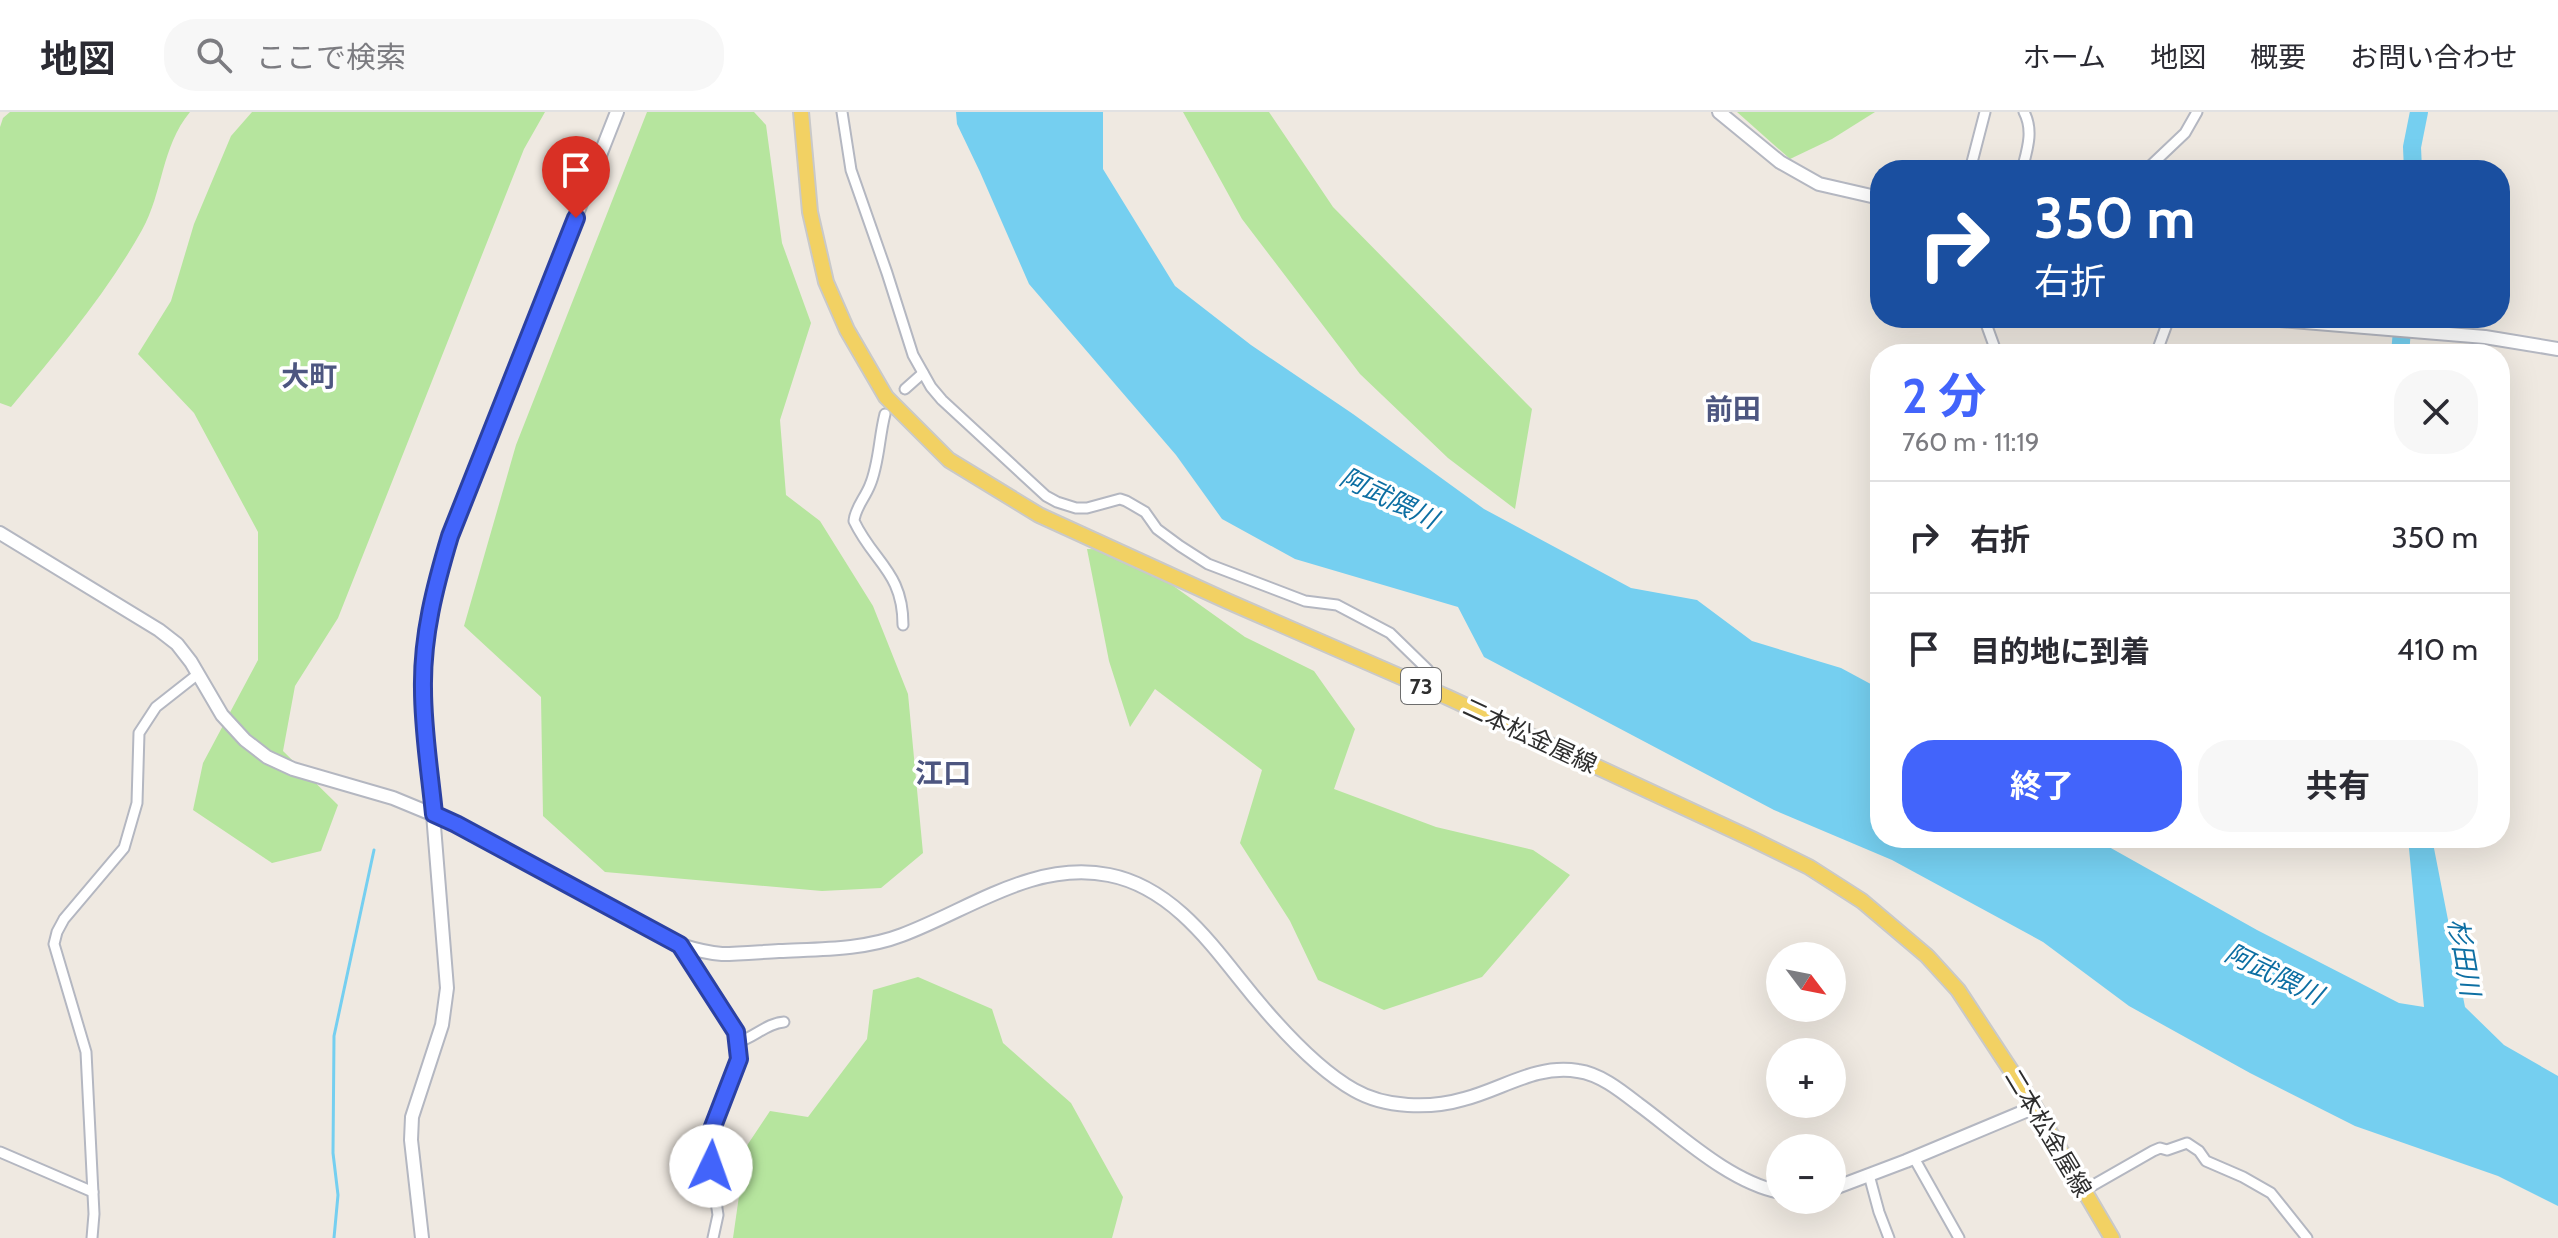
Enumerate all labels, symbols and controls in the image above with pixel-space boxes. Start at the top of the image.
search box [164,19,724,91]
icon: search [192,33,236,77]
text: 地図 [40,35,116,82]
text: ここで検索 [256,39,406,76]
text: ホーム [2023,40,2106,74]
text: 地図 [2150,40,2206,74]
text: 概要 [2250,40,2306,74]
text: お問い合わせ [2350,40,2518,74]
pin [542,136,610,218]
icon: arrive [554,148,598,192]
text: 350 m [2034,184,2195,252]
icon: right [1902,192,2006,296]
text: 右折 [2034,259,2106,303]
district label: 大町 [281,359,337,393]
text: 2 分 [1902,367,1986,425]
button: close [2394,370,2478,454]
district label: 前田 [1705,392,1761,426]
text: 760 m · 11:19 [1902,426,2040,458]
water label: 阿武隈川 [1335,461,1445,536]
icon: right [1902,515,1946,559]
text: 350 m [2392,519,2478,556]
text: 右折 [1970,521,2030,558]
icon: arrive [1902,627,1946,671]
text: 410 m [2397,631,2478,668]
text: 目的地に到着 [1970,633,2150,670]
road number: 73 [1401,668,1441,704]
street label: 二本松金屋線 [1459,692,1602,779]
button: 終了 [1902,740,2182,832]
button: 共有 [2198,740,2478,832]
district label: 江口 [915,756,971,790]
water label: 杉田川 [2441,916,2487,1001]
water label: 阿武隈川 [2220,937,2330,1012]
north arrow [1766,942,1846,1022]
map controls [1766,942,1846,1214]
button: + [1766,1038,1846,1118]
street label: 二本松金屋線 [1999,1064,2098,1202]
position arrow [669,1124,753,1208]
button: − [1766,1134,1846,1214]

